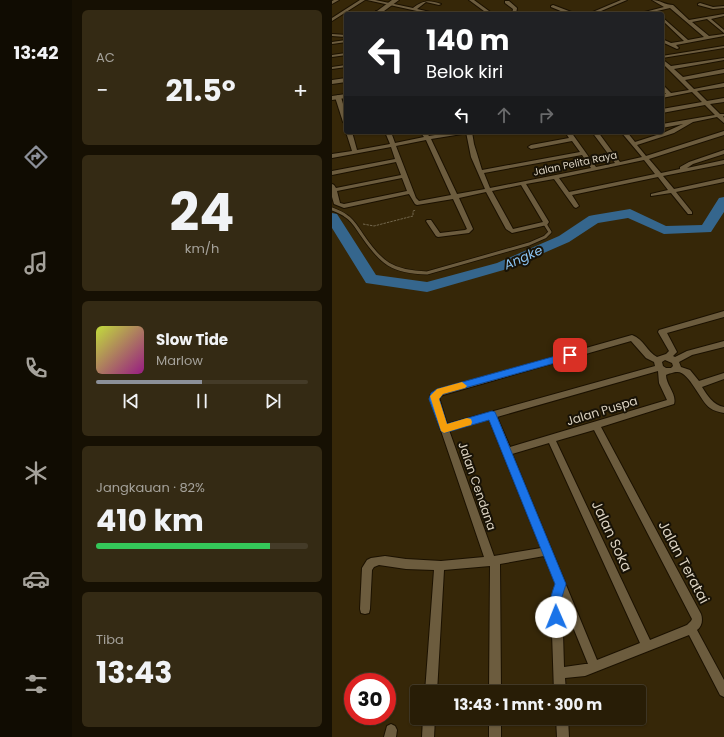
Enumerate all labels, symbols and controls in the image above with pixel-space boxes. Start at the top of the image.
text: 140 m [426,21,509,60]
icon: left [360,28,412,80]
text: 13:42 [13,40,59,65]
text: AC [96,48,115,67]
text: Belok kiri [426,59,503,84]
text: 21.5° [165,69,236,112]
text: − [96,75,108,106]
text: + [293,75,308,106]
icon: left [451,104,473,126]
icon: ahead [493,104,515,126]
icon: right [535,104,557,126]
icon: directions [22,143,50,171]
street label: Jalan Pelita Raya [532,147,619,180]
text: 24 [170,176,234,249]
text: km/h [185,239,219,258]
water label: Angke [500,241,546,275]
icon: music [22,249,50,277]
text: Slow Tide [156,329,228,350]
pin [553,338,587,372]
icon: arrive [559,344,581,366]
text: Marlow [156,351,203,370]
icon: phone [22,354,50,382]
icon: previous [120,390,142,412]
icon: pause [191,390,213,412]
icon: next [262,390,284,412]
street label: Jalan Puspa [564,392,640,429]
street label: Jalan Cendana [454,439,501,532]
icon: climate [22,459,50,487]
text: Jangkauan · 82% [96,478,205,497]
street label: Jalan Soka [587,497,637,575]
text: 410 km [96,499,204,542]
street label: Jalan Teratai [654,517,714,607]
icon: car [22,565,50,593]
position arrow [535,596,577,638]
text: Tiba [96,630,124,649]
text: 13:43 [96,651,172,694]
icon: filters [22,670,50,698]
speed limit sign: 30 [344,673,396,725]
text: 13:43 · 1 mnt · 300 m [454,694,602,715]

